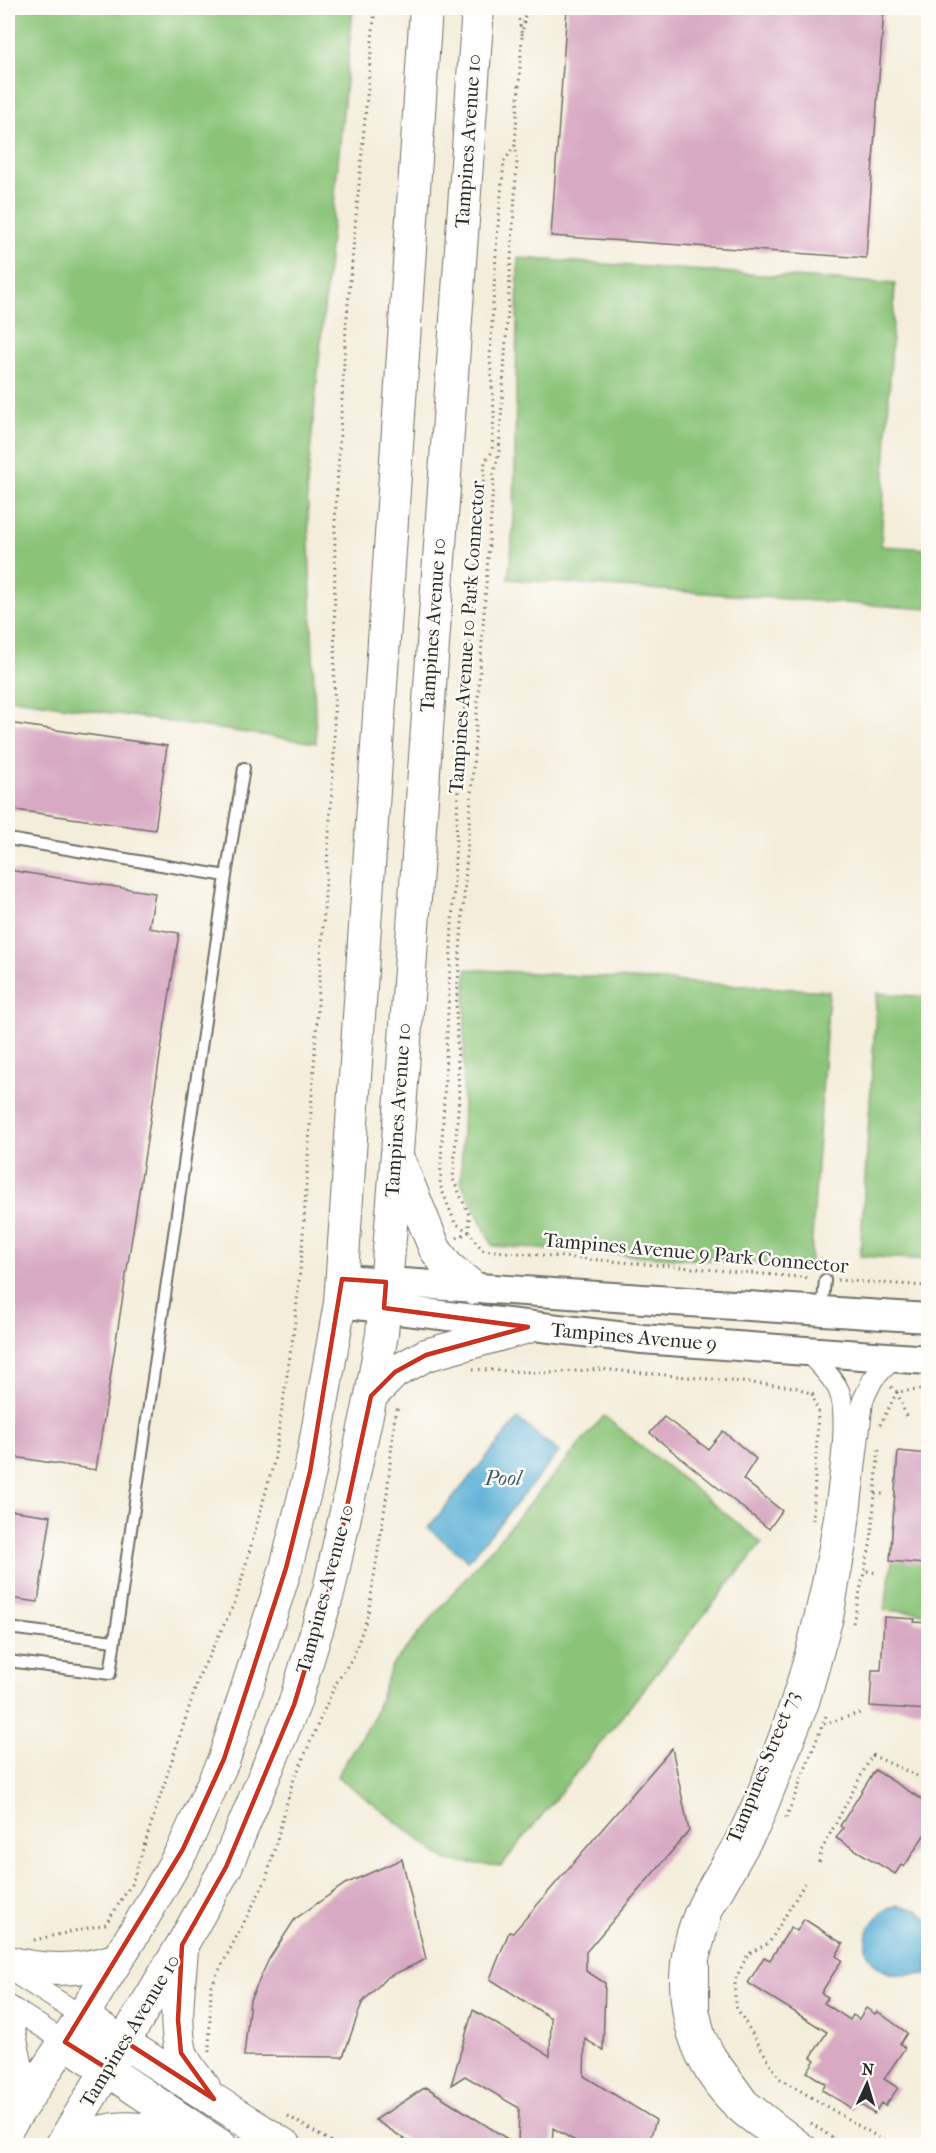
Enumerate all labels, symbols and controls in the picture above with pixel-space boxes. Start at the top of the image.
street label: Tampines Avenue 10 [450,53,486,229]
street label: Tampines Avenue 10 Park Connector [445,479,489,794]
street label: Tampines Avenue 10 [415,537,451,713]
street label: Tampines Avenue 10 [380,1022,416,1198]
street label: Tampines Avenue 9 Park Connector [543,1228,850,1278]
street label: Tampines Avenue 9 [550,1318,718,1356]
water label: Pool [484,1466,524,1490]
street label: Tampines Avenue 10 [291,1502,359,1676]
street label: Tampines Street 73 [722,1687,804,1847]
street label: Tampines Avenue 10 [75,1950,185,2112]
north arrow [837,2054,897,2114]
text: N [861,2060,876,2079]

